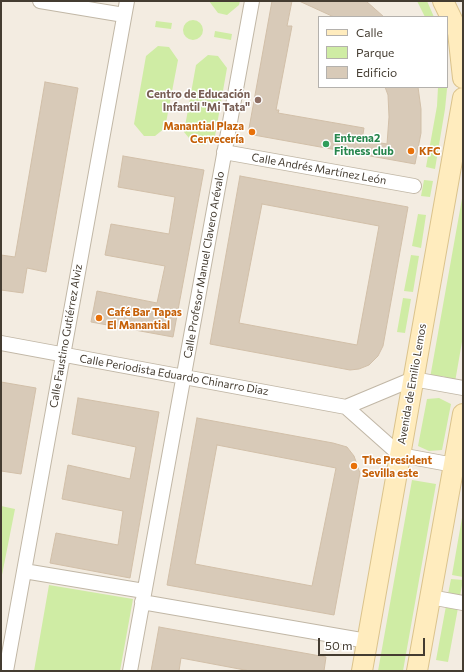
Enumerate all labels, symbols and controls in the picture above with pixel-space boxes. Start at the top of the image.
legend [318,16,448,88]
text: Calle [356,25,383,39]
text: Parque [356,45,394,59]
text: Edificio [356,65,397,79]
place label: Centro de Educación Infantil "Mi Tata" [147,87,250,113]
marker: Centro de Educación Infantil "Mi Tata" [253,95,263,105]
place label: Manantial Plaza Cervecería [163,119,244,145]
marker: Manantial Plaza Cervecería [247,127,257,137]
place label: Entrena2 Fitness club [334,131,394,157]
marker: Entrena2 Fitness club [321,139,331,149]
place label: KFC [419,144,441,158]
marker: KFC [406,146,416,156]
street label: Calle Andrés Martínez León [251,151,387,187]
street label: Calle Profesor Manuel Clavero Arévalo [181,170,227,360]
street label: Calle Faustino Gutiérrez Alviz [47,263,85,409]
place label: Café Bar Tapas El Manantial [107,305,182,331]
marker: Café Bar Tapas El Manantial [94,313,104,323]
street label: Avenida de Emilio Lemos [395,323,429,445]
street label: Calle Periodista Eduardo Chinarro Diaz [78,352,270,398]
place label: The President Sevilla este [362,453,432,479]
marker: The President Sevilla este [349,461,359,471]
scale bar [320,630,427,656]
text: 50 m [325,638,353,652]

